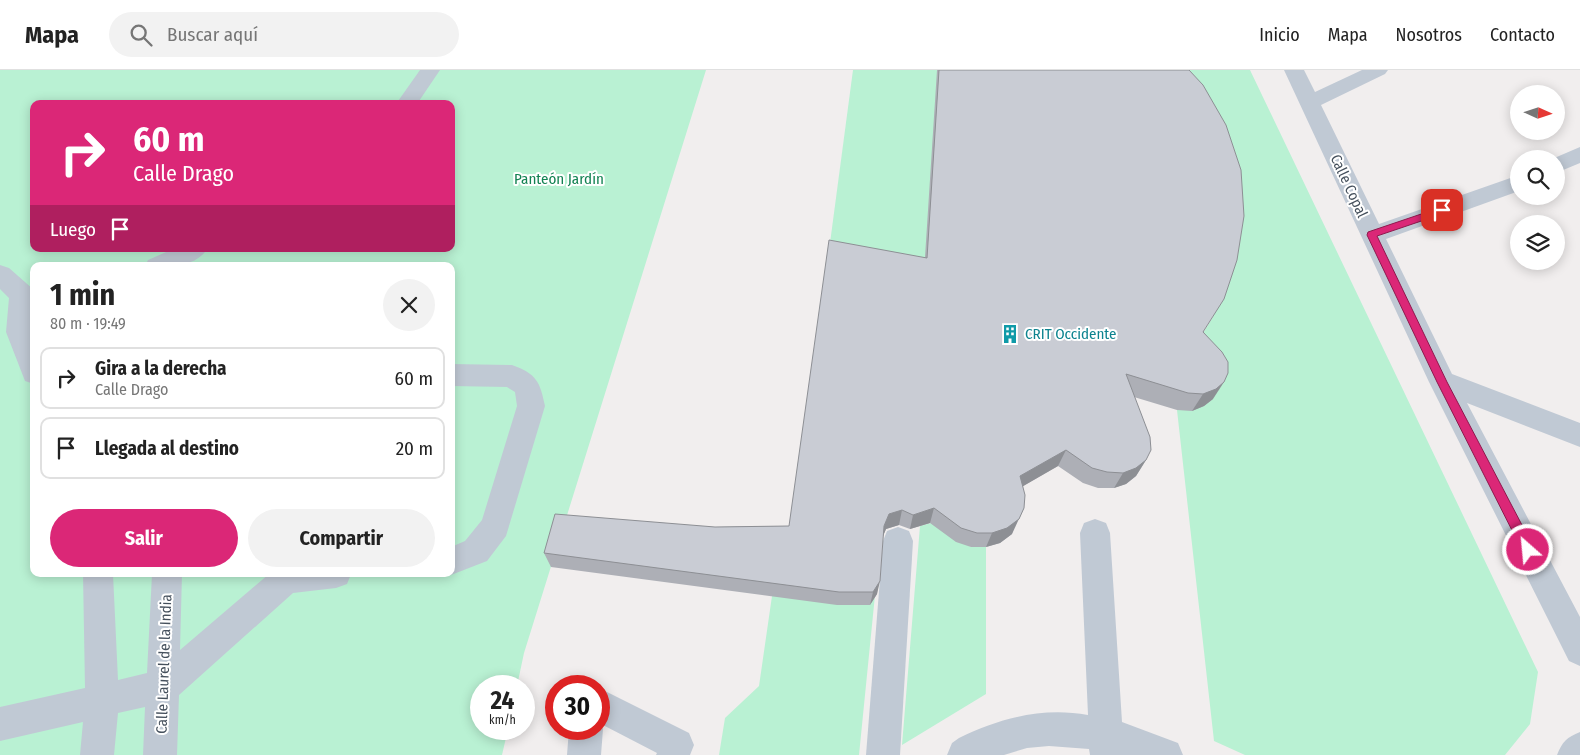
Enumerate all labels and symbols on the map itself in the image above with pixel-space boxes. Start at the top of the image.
north arrow [1510,85,1565,140]
street label: Calle Copal [1327,152,1371,220]
park label: Panteón Jardín [514,170,604,188]
pin [1421,189,1463,231]
building icon: CRIT Occidente [999,323,1021,345]
place label: CRIT Occidente [1025,325,1116,343]
position arrow [1501,523,1553,575]
street label: Calle Laurel de la India [153,594,175,734]
speed limit sign: 30 [545,675,610,740]

